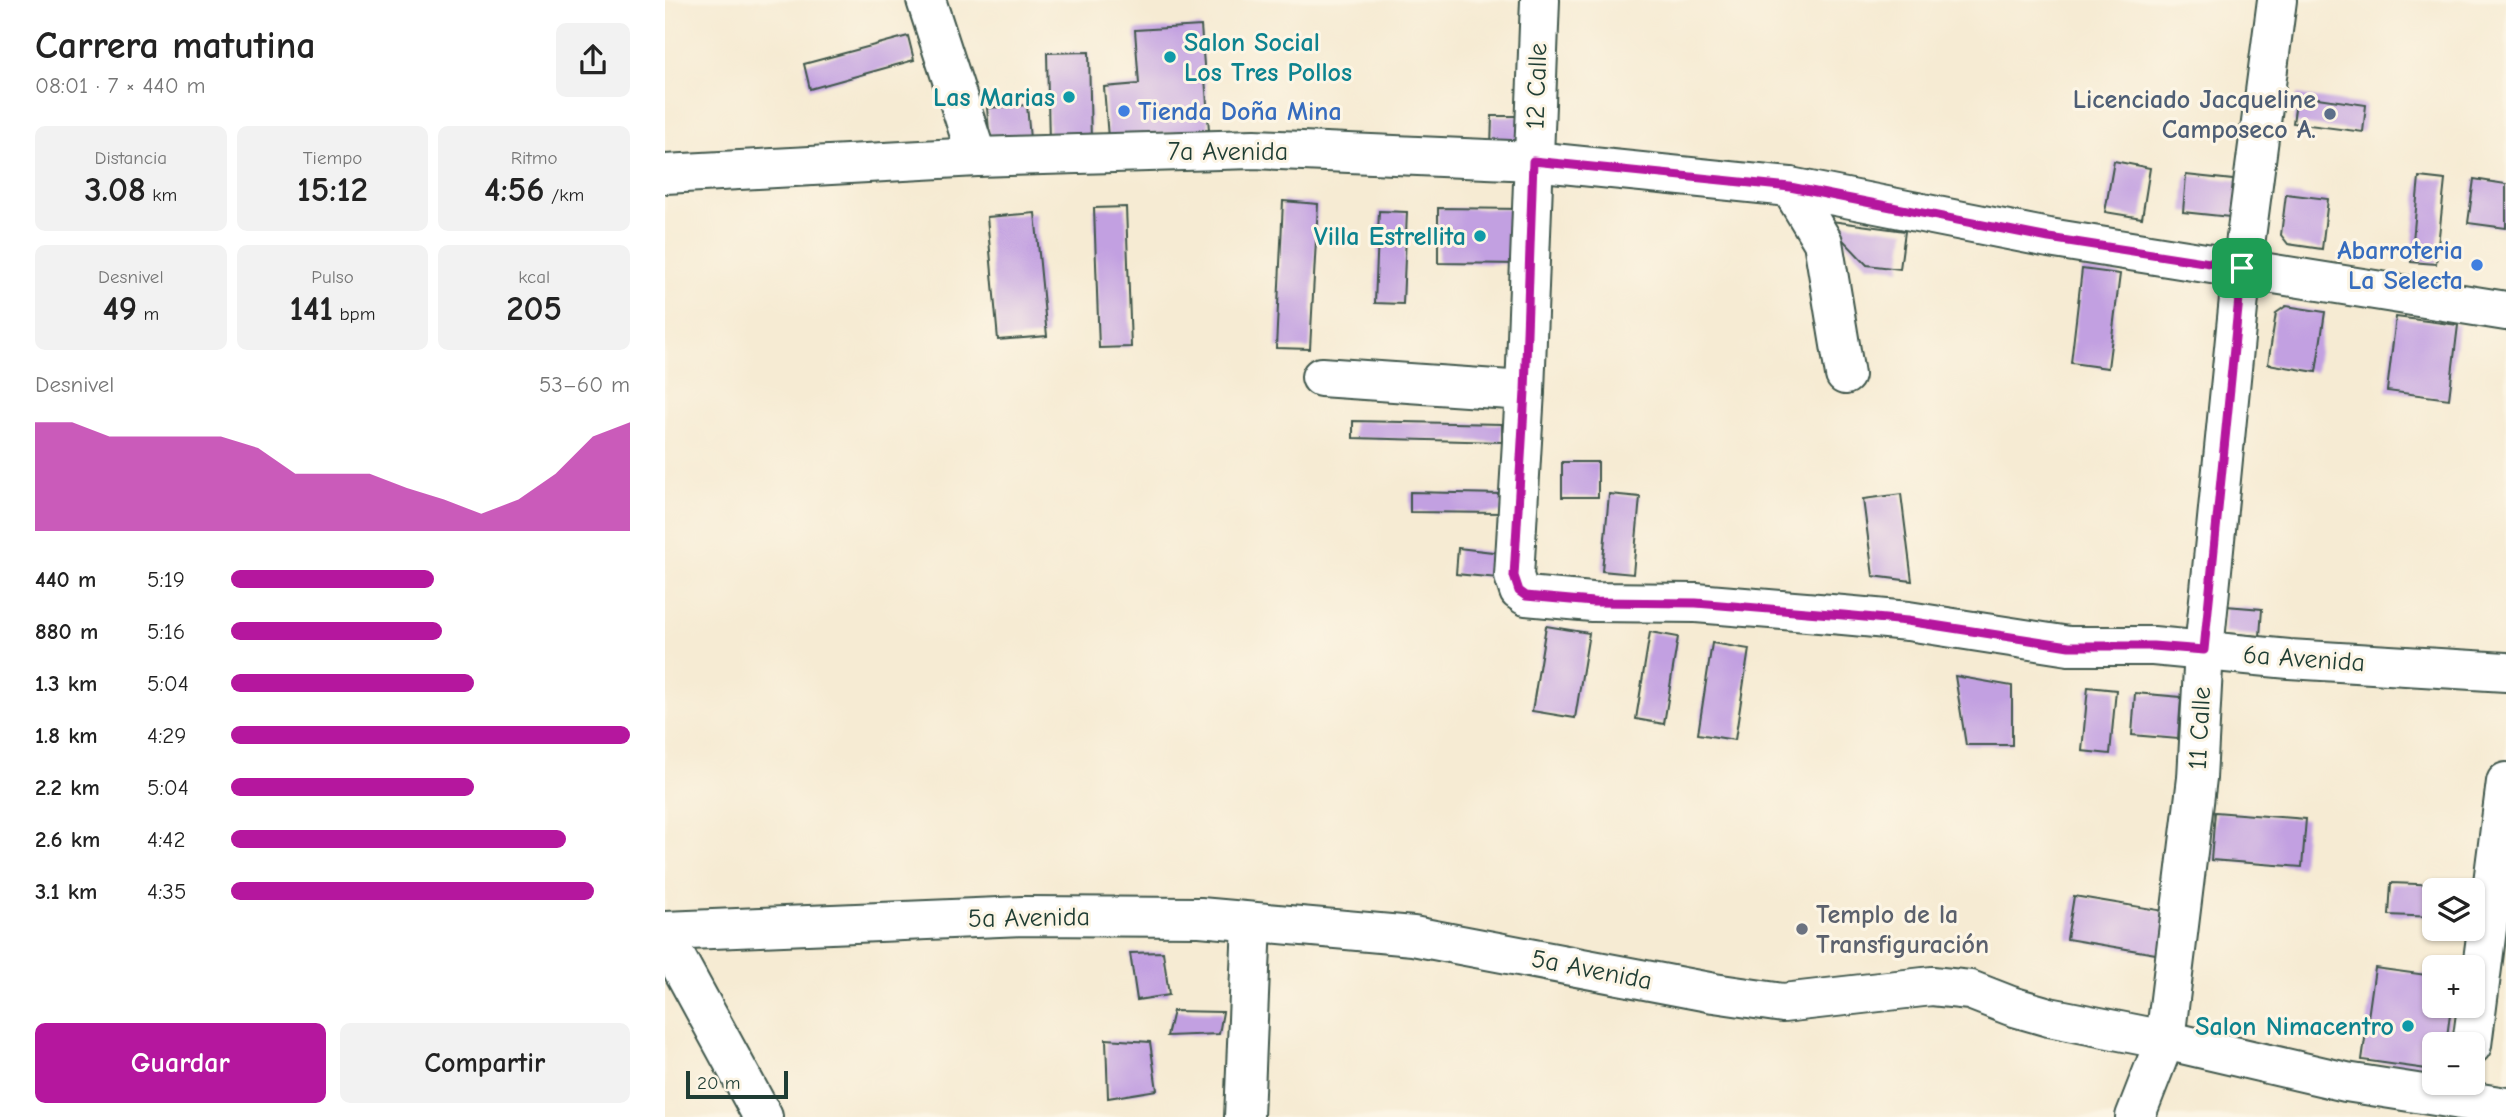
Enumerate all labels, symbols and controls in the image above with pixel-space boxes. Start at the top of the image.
button: share [556,23,630,97]
text: Carrera matutina [35,24,316,68]
place label: Salon Social Los Tres Pollos [1184,28,1352,88]
street label: 12 Calle [1521,42,1553,130]
marker: Salon Social Los Tres Pollos [1162,49,1178,65]
text: 08:01 · 7 × 440 m [35,72,205,99]
place label: Las Marias [933,83,1055,113]
place label: Licenciado Jacqueline Camposeco A. [2073,85,2316,145]
marker: Las Marias [1061,89,1077,105]
place label: Tienda Doña Mina [1138,97,1342,127]
marker: Tienda Doña Mina [1116,103,1132,119]
marker: Licenciado Jacqueline Camposeco A. [2322,106,2338,122]
street label: 7a Avenida [1168,137,1288,167]
text: Distancia [95,147,167,169]
text: Tiempo [303,147,362,169]
text: Ritmo [511,147,558,169]
text: 3.08 [84,169,146,210]
text: 15:12 [297,169,368,210]
text: 4:56 [484,169,545,210]
text: km [146,184,177,206]
text: /km [545,184,584,206]
place label: Villa Estrellita [1314,222,1466,252]
marker: Villa Estrellita [1472,228,1488,244]
place label: Abarroteria La Selecta [2337,236,2463,296]
pin [2212,238,2272,298]
icon: arrive [2223,249,2261,287]
marker: Abarroteria La Selecta [2469,257,2485,273]
text: Desnivel [98,266,164,288]
text: Pulso [311,266,354,288]
text: kcal [518,266,550,288]
text: 49 [102,288,137,329]
text: 141 [290,288,333,329]
text: 205 [506,288,562,329]
text: m [137,303,159,325]
text: bpm [333,303,375,325]
text: Desnivel [35,371,114,398]
text: 53–60 m [539,371,630,398]
text: 440 m [35,566,96,593]
text: 5:19 [147,566,185,593]
text: 880 m [35,618,98,645]
text: 5:16 [147,618,185,645]
street label: 6a Avenida [2242,640,2366,678]
text: 1.3 km [35,670,97,697]
text: 5:04 [147,670,189,697]
street label: 11 Calle [2183,686,2217,770]
text: 1.8 km [35,722,98,749]
text: 4:29 [147,722,187,749]
text: 2.2 km [35,774,100,801]
text: 5:04 [147,774,189,801]
text: 2.6 km [35,826,100,853]
text: 4:42 [147,826,185,853]
text: 3.1 km [35,878,97,905]
text: 4:35 [147,878,186,905]
map controls [2422,878,2485,1095]
button: layers [2422,878,2485,941]
place label: Templo de la Transfiguración [1816,900,1989,960]
street label: 5a Avenida [968,902,1090,934]
marker: Templo de la Transfiguración [1794,921,1810,937]
street label: 5a Avenida [1529,944,1655,996]
button: + [2422,955,2485,1018]
place label: Salon Nimacentro [2195,1012,2394,1042]
marker: Salon Nimacentro [2400,1018,2416,1034]
button: Guardar [35,1023,326,1103]
button: Compartir [340,1023,630,1103]
button: − [2422,1032,2485,1095]
scale bar [686,1068,787,1100]
text: 20 m [697,1072,741,1094]

